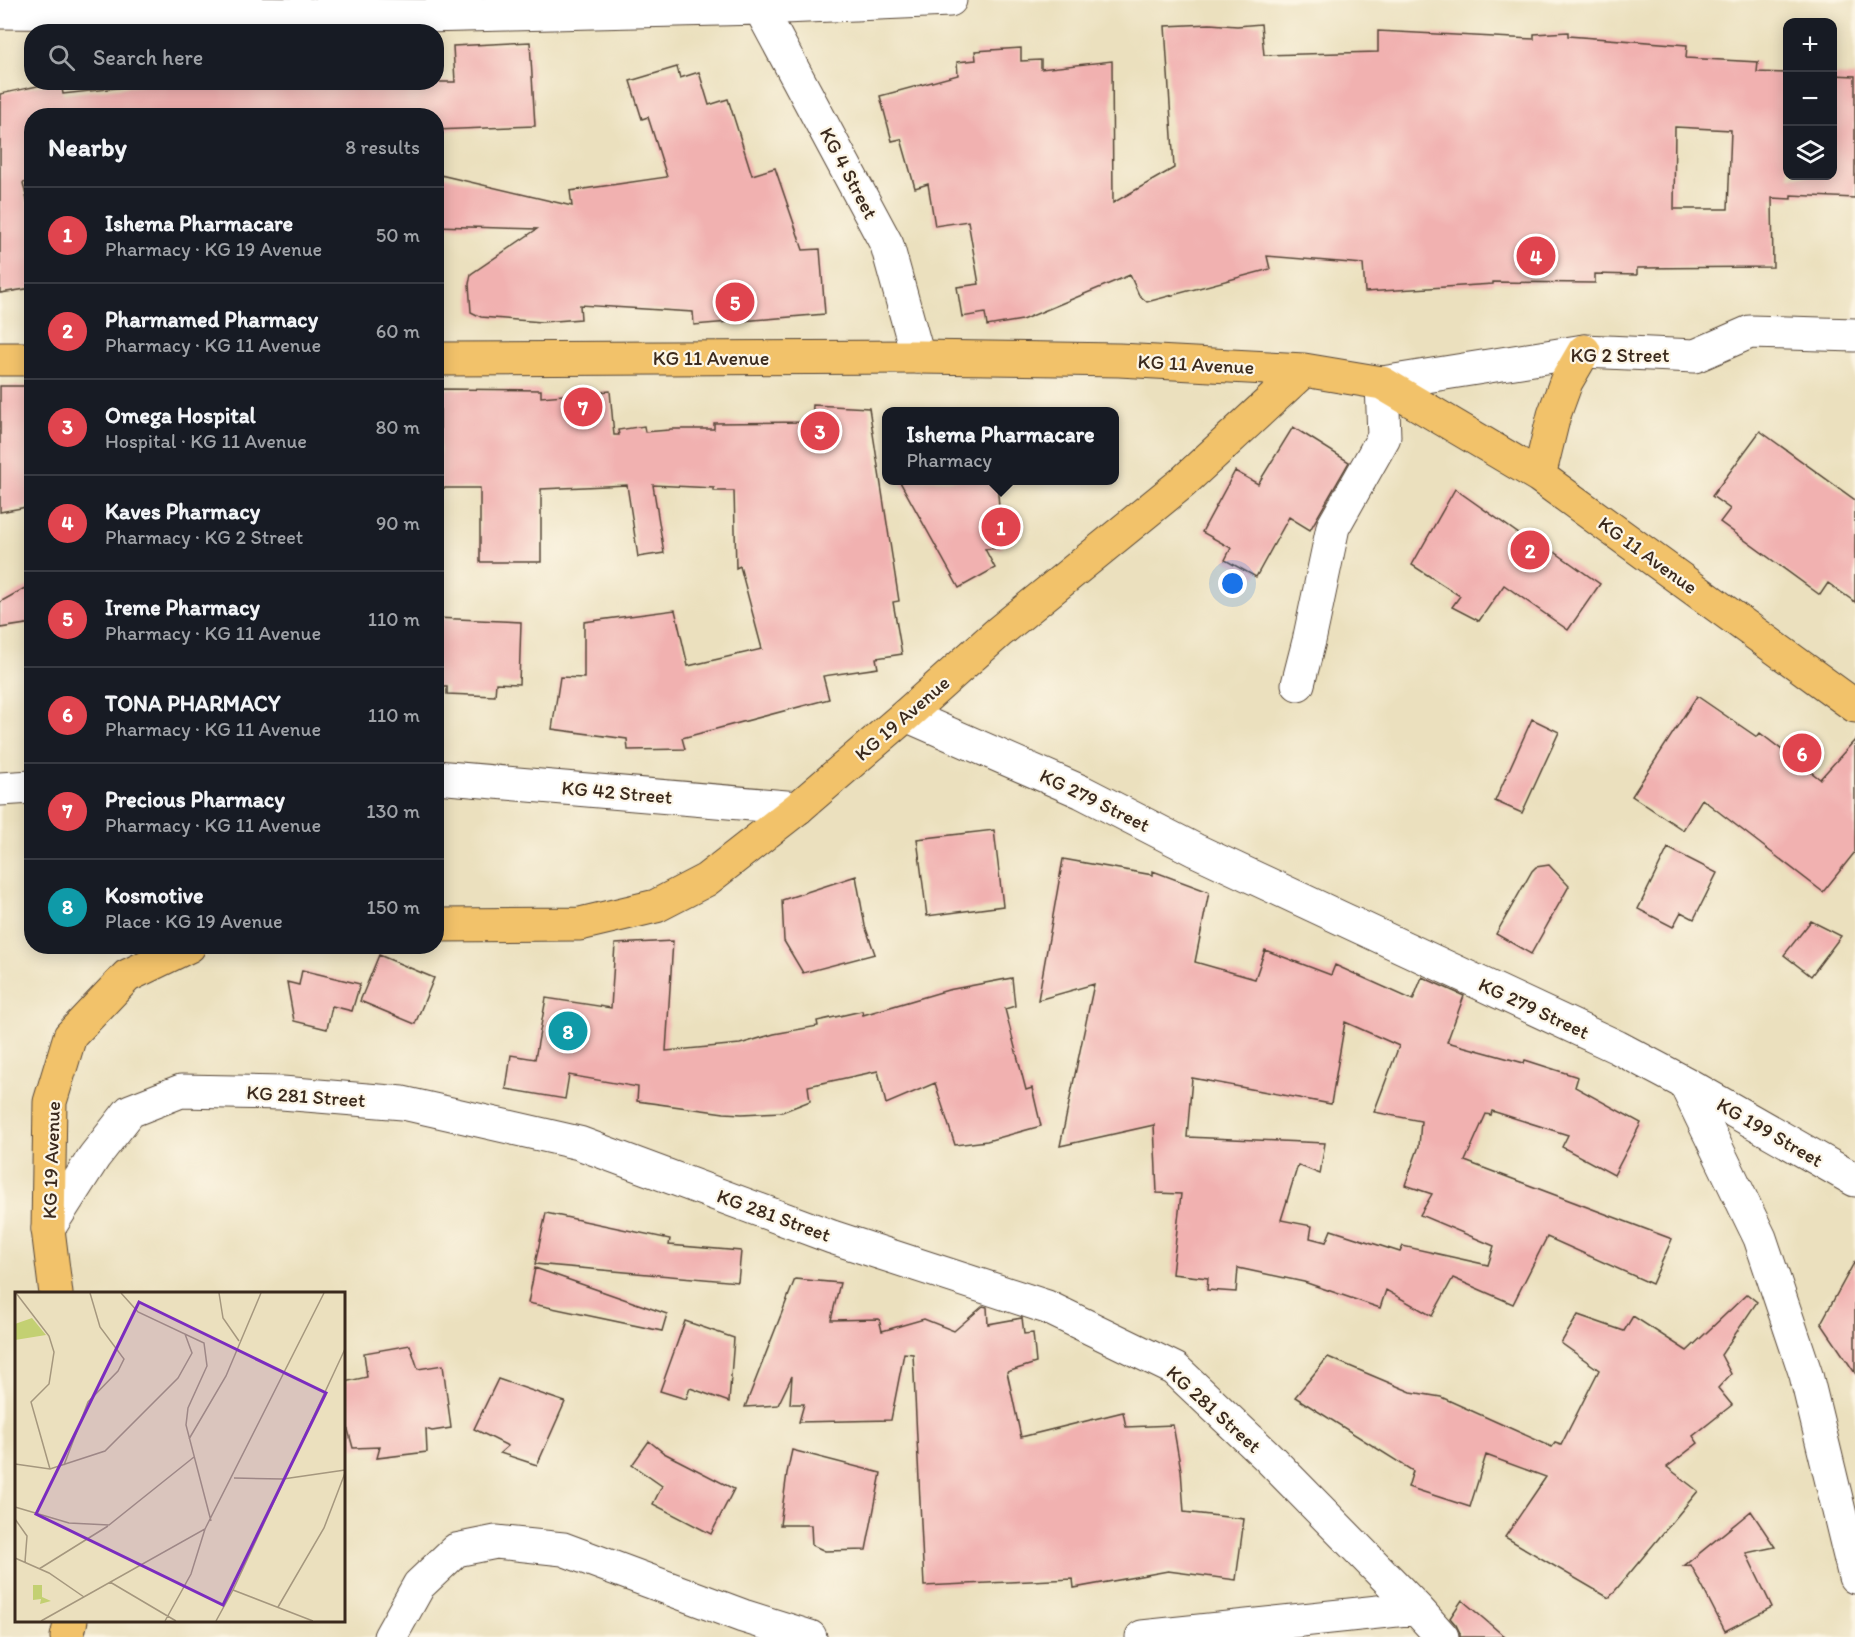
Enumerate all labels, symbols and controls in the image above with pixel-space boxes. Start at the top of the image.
map controls [1783,18,1837,180]
button: + [1783,18,1837,72]
search box [24,24,444,90]
icon: search [45,41,78,74]
text: Search here [93,44,203,71]
button: − [1783,72,1837,126]
street label: KG 4 Street [815,123,883,223]
button: layers [1783,126,1837,180]
text: Nearby [48,131,127,163]
text: 8 results [345,135,420,159]
text: Ishema Pharmacare [105,210,293,237]
text: 1 [63,223,72,247]
text: 50 m [376,223,420,247]
pin: 4 [1516,234,1556,278]
text: Pharmacy · KG 19 Avenue [105,237,322,261]
pin: 5 [716,280,754,324]
text: Pharmamed Pharmacy [105,306,318,333]
text: 2 [62,319,73,343]
text: 60 m [376,319,420,343]
text: Pharmacy · KG 11 Avenue [105,333,321,357]
street label: KG 2 Street [1571,343,1669,367]
street label: KG 11 Avenue [653,346,769,370]
street label: KG 11 Avenue [1137,349,1255,379]
pin: 7 [564,384,602,430]
text: Omega Hospital [105,402,256,429]
popup [882,407,1119,485]
pin: 3 [800,408,840,454]
text: 3 [62,415,73,439]
text: 80 m [375,415,420,439]
text: Ishema Pharmacare [906,421,1095,448]
text: Hospital · KG 11 Avenue [105,429,307,453]
text: Pharmacy [906,448,992,472]
text: Kaves Pharmacy [105,498,260,525]
pin: 1 [982,504,1020,550]
text: 4 [61,511,74,535]
text: 90 m [376,511,420,535]
street label: KG 11 Avenue [1594,511,1702,599]
text: Pharmacy · KG 2 Street [105,525,303,549]
pin: 2 [1510,528,1550,572]
your location [1218,569,1247,598]
text: Ireme Pharmacy [105,594,260,621]
text: 5 [62,607,73,631]
text: 110 m [368,607,420,631]
text: Pharmacy · KG 11 Avenue [105,621,321,645]
street label: KG 19 Avenue [850,670,954,766]
text: TONA PHARMACY [105,690,281,717]
text: 6 [62,703,73,727]
text: 110 m [368,703,420,727]
text: Pharmacy · KG 11 Avenue [105,717,321,741]
pin: 6 [1782,730,1822,776]
street label: KG 279 Street [1036,763,1154,837]
street label: KG 42 Street [561,775,673,809]
text: Precious Pharmacy [105,786,285,813]
text: 7 [63,799,72,823]
text: 130 m [366,799,420,823]
text: Pharmacy · KG 11 Avenue [105,813,321,837]
text: Kosmotive [105,882,203,909]
text: 8 [62,895,73,919]
text: 150 m [367,895,420,919]
text: Place · KG 19 Avenue [105,909,283,933]
street label: KG 279 Street [1475,972,1593,1044]
pin: 8 [548,1008,588,1054]
street label: KG 281 Street [246,1080,366,1112]
street label: KG 199 Street [1713,1092,1827,1172]
street label: KG 19 Avenue [37,1101,65,1219]
street label: KG 281 Street [714,1183,834,1247]
inset map [15,1292,345,1622]
street label: KG 281 Street [1162,1360,1266,1458]

